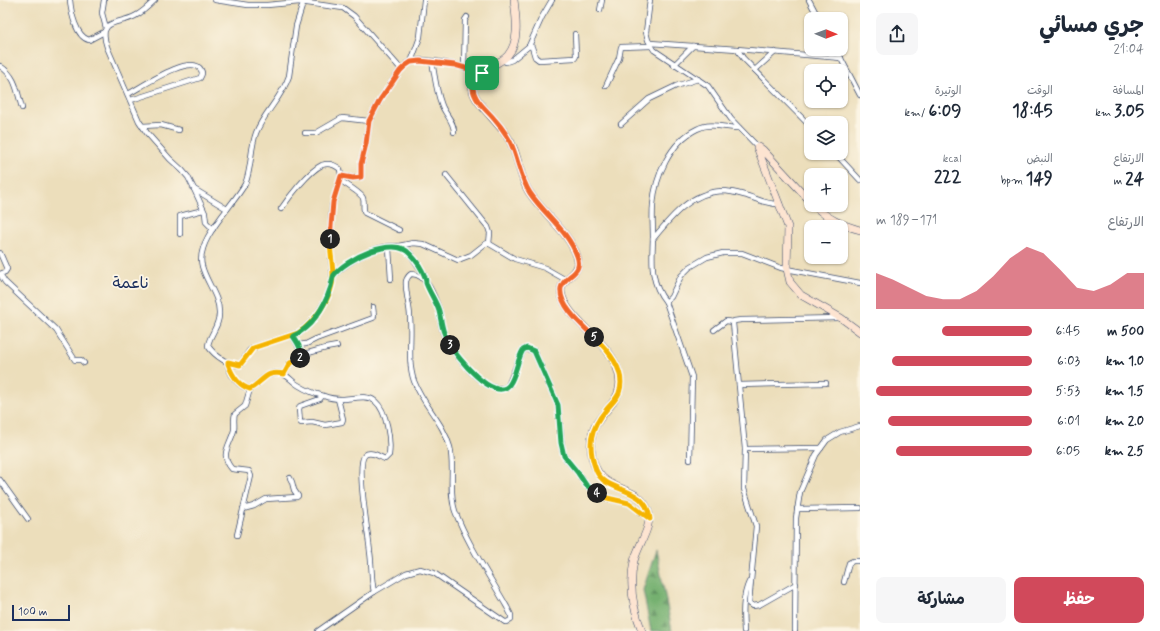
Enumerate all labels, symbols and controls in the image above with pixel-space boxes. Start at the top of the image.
north arrow [804,12,848,56]
map controls [804,12,848,264]
text: جري مسائي [1039,12,1144,40]
button: share [876,13,918,55]
text: 21:04 [1113,41,1144,58]
pin [465,56,499,90]
icon: arrive [471,62,493,84]
button: locate [804,64,848,108]
text: الوتيرة [935,84,961,98]
text: الوقت [1027,84,1053,98]
text: المسافة [1113,84,1144,98]
text: 6:09 [928,100,961,122]
text: 18:45 [1012,100,1053,122]
text: 3.05 [1114,100,1144,122]
text: /km [905,106,928,120]
text: km [1095,106,1114,120]
button: layers [804,116,848,160]
text: kcal [943,152,961,166]
text: النبض [1026,152,1053,166]
text: الارتفاع [1113,152,1144,166]
text: 222 [934,166,961,188]
button: + [804,168,848,212]
text: 149 [1026,168,1053,190]
text: 24 [1125,168,1144,190]
text: bpm [1001,174,1026,188]
text: m [1114,174,1125,188]
text: 171–189 m [876,212,937,229]
text: الارتفاع [1108,214,1144,231]
button: − [804,220,848,264]
pin: 1 [320,229,340,249]
text: 1 [328,232,332,246]
district label: ناعمة [113,273,149,294]
text: 6:45 [1055,323,1080,340]
text: 500 m [1107,323,1144,340]
pin: 5 [584,327,604,347]
text: 5 [591,330,597,344]
pin: 3 [440,335,460,355]
text: 3 [448,338,452,352]
pin: 2 [290,348,310,368]
text: 2 [297,351,303,365]
text: 6:03 [1057,353,1080,370]
text: 1.0 km [1106,353,1144,370]
text: 5:53 [1055,383,1080,400]
text: 1.5 km [1105,383,1144,400]
text: 6:01 [1057,413,1080,430]
text: 2.0 km [1105,413,1144,430]
text: 6:05 [1056,443,1080,460]
text: 2.5 km [1105,443,1144,460]
pin: 4 [587,483,607,503]
text: 4 [594,486,600,500]
button: مشاركة [876,577,1006,623]
button: حفظ [1014,577,1144,623]
scale bar [12,603,70,622]
text: 100 m [18,605,48,619]

